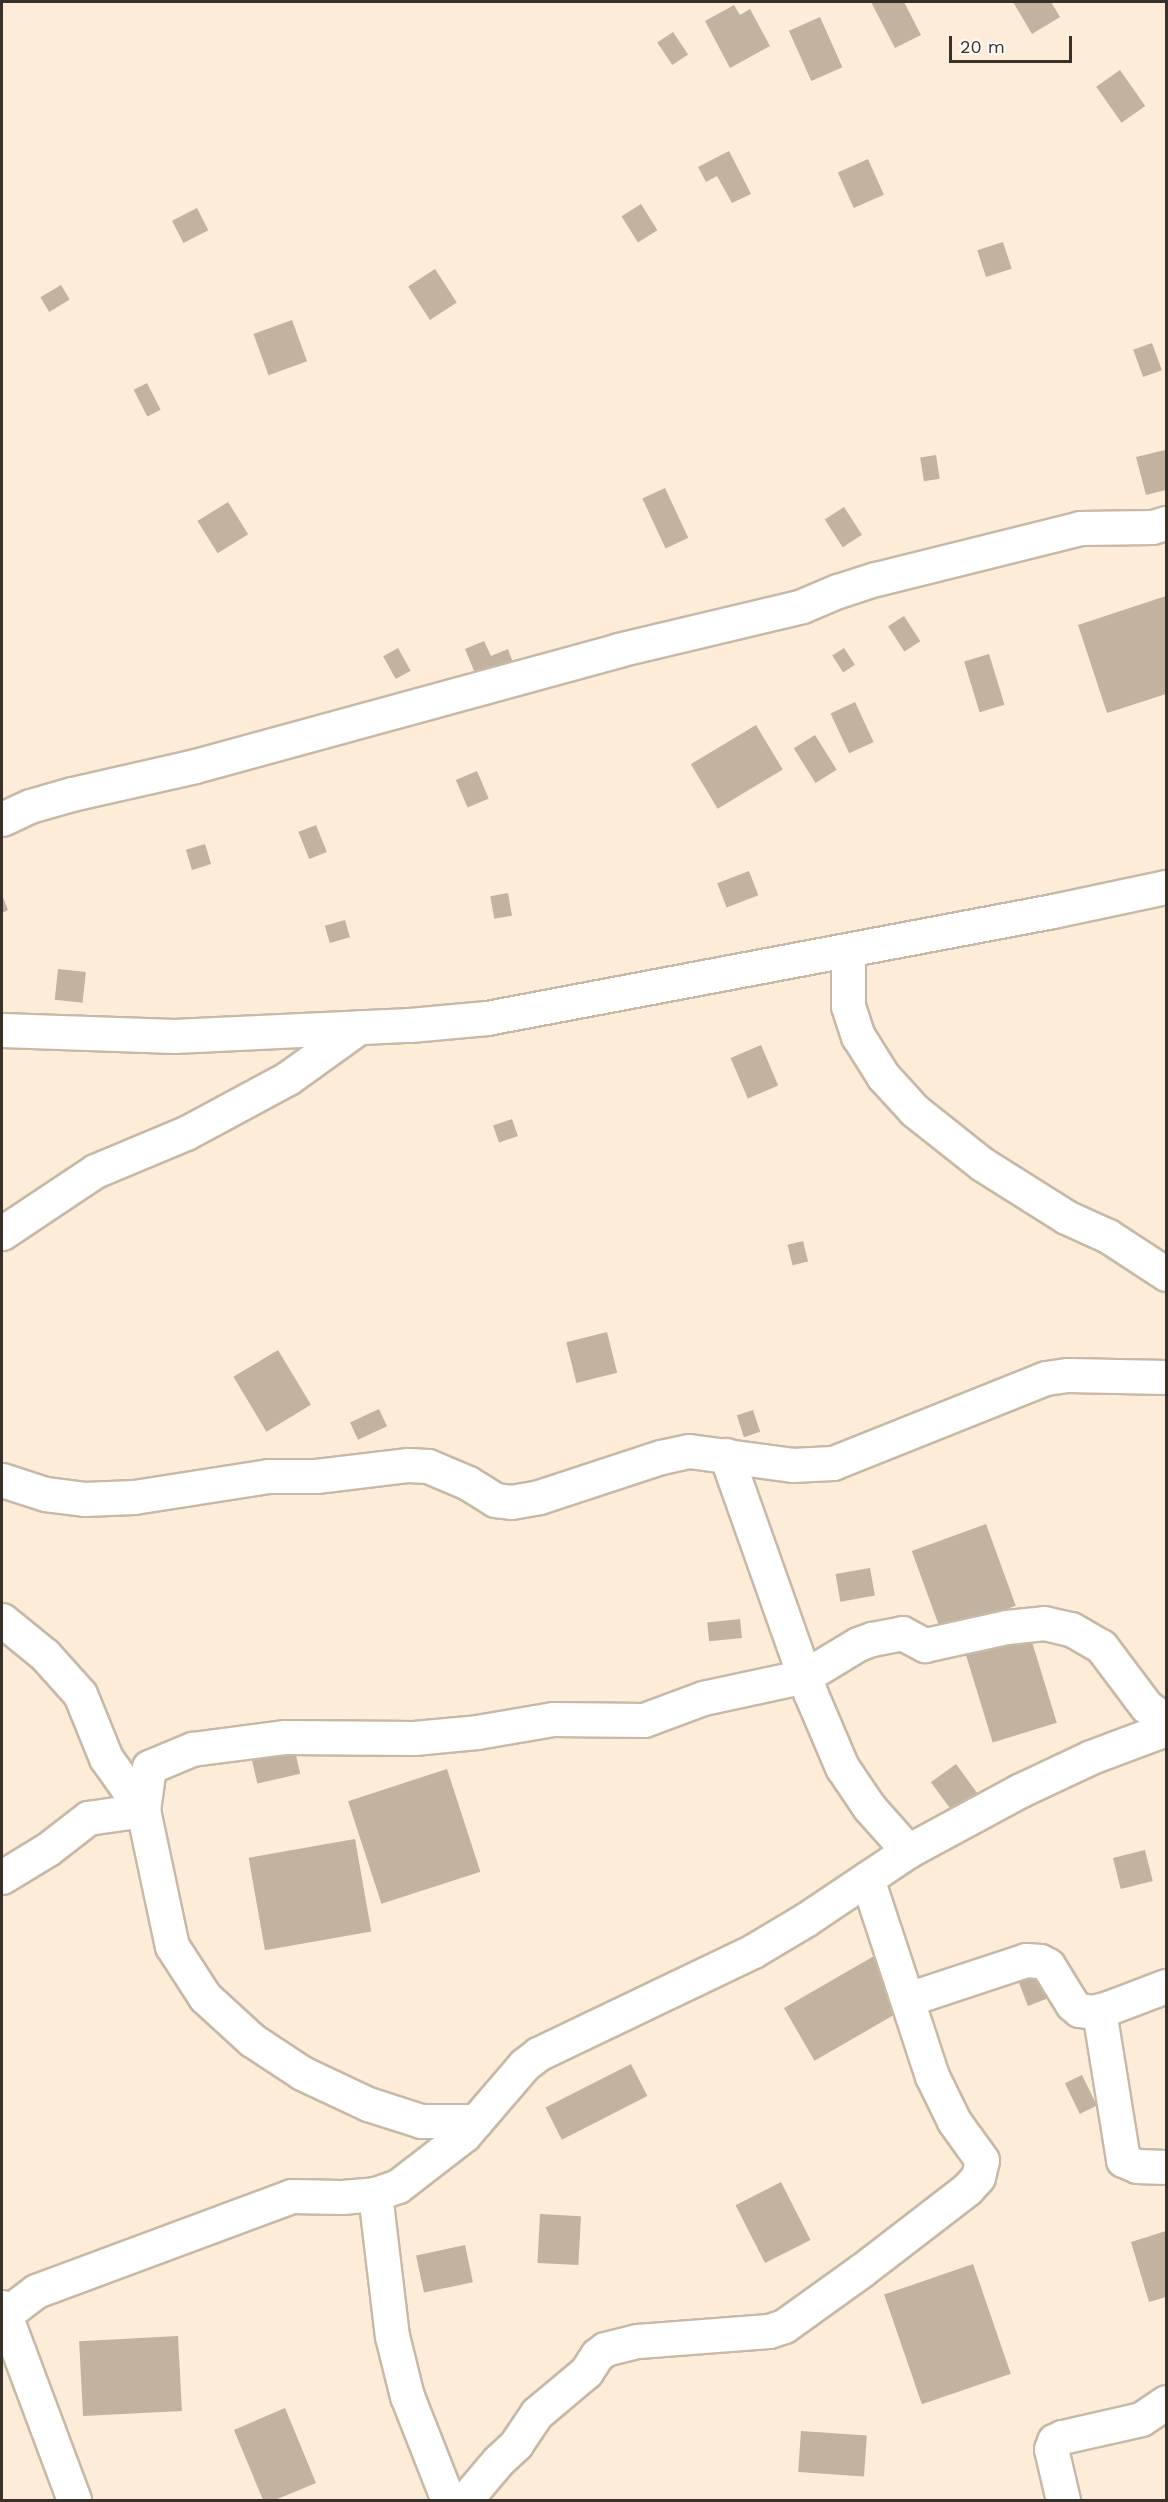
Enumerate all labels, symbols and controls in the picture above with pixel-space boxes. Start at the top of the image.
scale bar [952,24,1075,62]
text: 20 m [960,36,1005,57]

